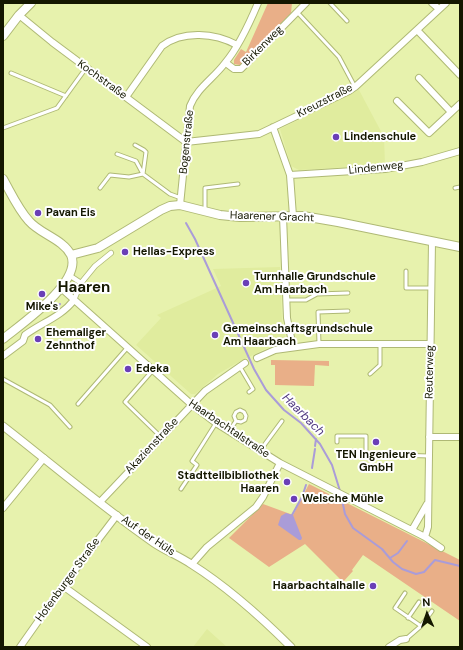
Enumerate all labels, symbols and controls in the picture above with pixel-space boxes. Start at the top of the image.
street label: Birkenweg [240,23,286,69]
street label: Kochstraße [75,58,129,102]
street label: Kreuzstraße [295,81,355,121]
street label: Bogenstraße [177,109,197,175]
place label: Lindenschule [344,130,416,144]
marker: Lindenschule [331,132,341,142]
street label: Lindenweg [348,159,404,177]
place label: Pavan Eis [46,206,96,220]
marker: Pavan Eis [33,208,43,218]
street label: Haarener Gracht [230,209,314,225]
place label: Hellas-Express [133,245,215,259]
marker: Hellas-Express [120,247,130,257]
place label: Turnhalle Grundschule Am Haarbach [254,270,376,296]
marker: Turnhalle Grundschule Am Haarbach [241,278,251,288]
district label: Haaren [58,279,110,297]
marker: Mike's [37,289,47,299]
place label: Mike's [26,300,58,314]
place label: Gemeinschaftsgrundschule Am Haarbach [223,322,373,348]
place label: Ehemaliger Zehnthof [46,326,106,352]
marker: Gemeinschaftsgrundschule Am Haarbach [210,330,220,340]
marker: Ehemaliger Zehnthof [33,334,43,344]
street label: Reuterweg [423,345,437,399]
place label: Edeka [136,362,169,376]
marker: Edeka [123,364,133,374]
water label: Haarbach [279,391,327,439]
street label: Haarbachtalstraße [186,397,272,461]
street label: Akazienstraße [123,415,181,477]
marker: TEN Ingenieure GmbH [371,437,381,447]
place label: TEN Ingenieure GmbH [336,448,416,474]
place label: Stadtteilbibliothek Haaren [178,469,279,495]
marker: Stadtteilbibliothek Haaren [282,477,292,487]
place label: Welsche Mühle [302,492,384,506]
marker: Welsche Mühle [289,494,299,504]
street label: Auf der Hüls [119,513,177,559]
street label: Hofenburger Straße [33,535,103,625]
place label: Haarbachtalhalle [273,579,365,593]
marker: Haarbachtalhalle [368,581,378,591]
north arrow [407,594,447,634]
text: N [422,595,431,609]

